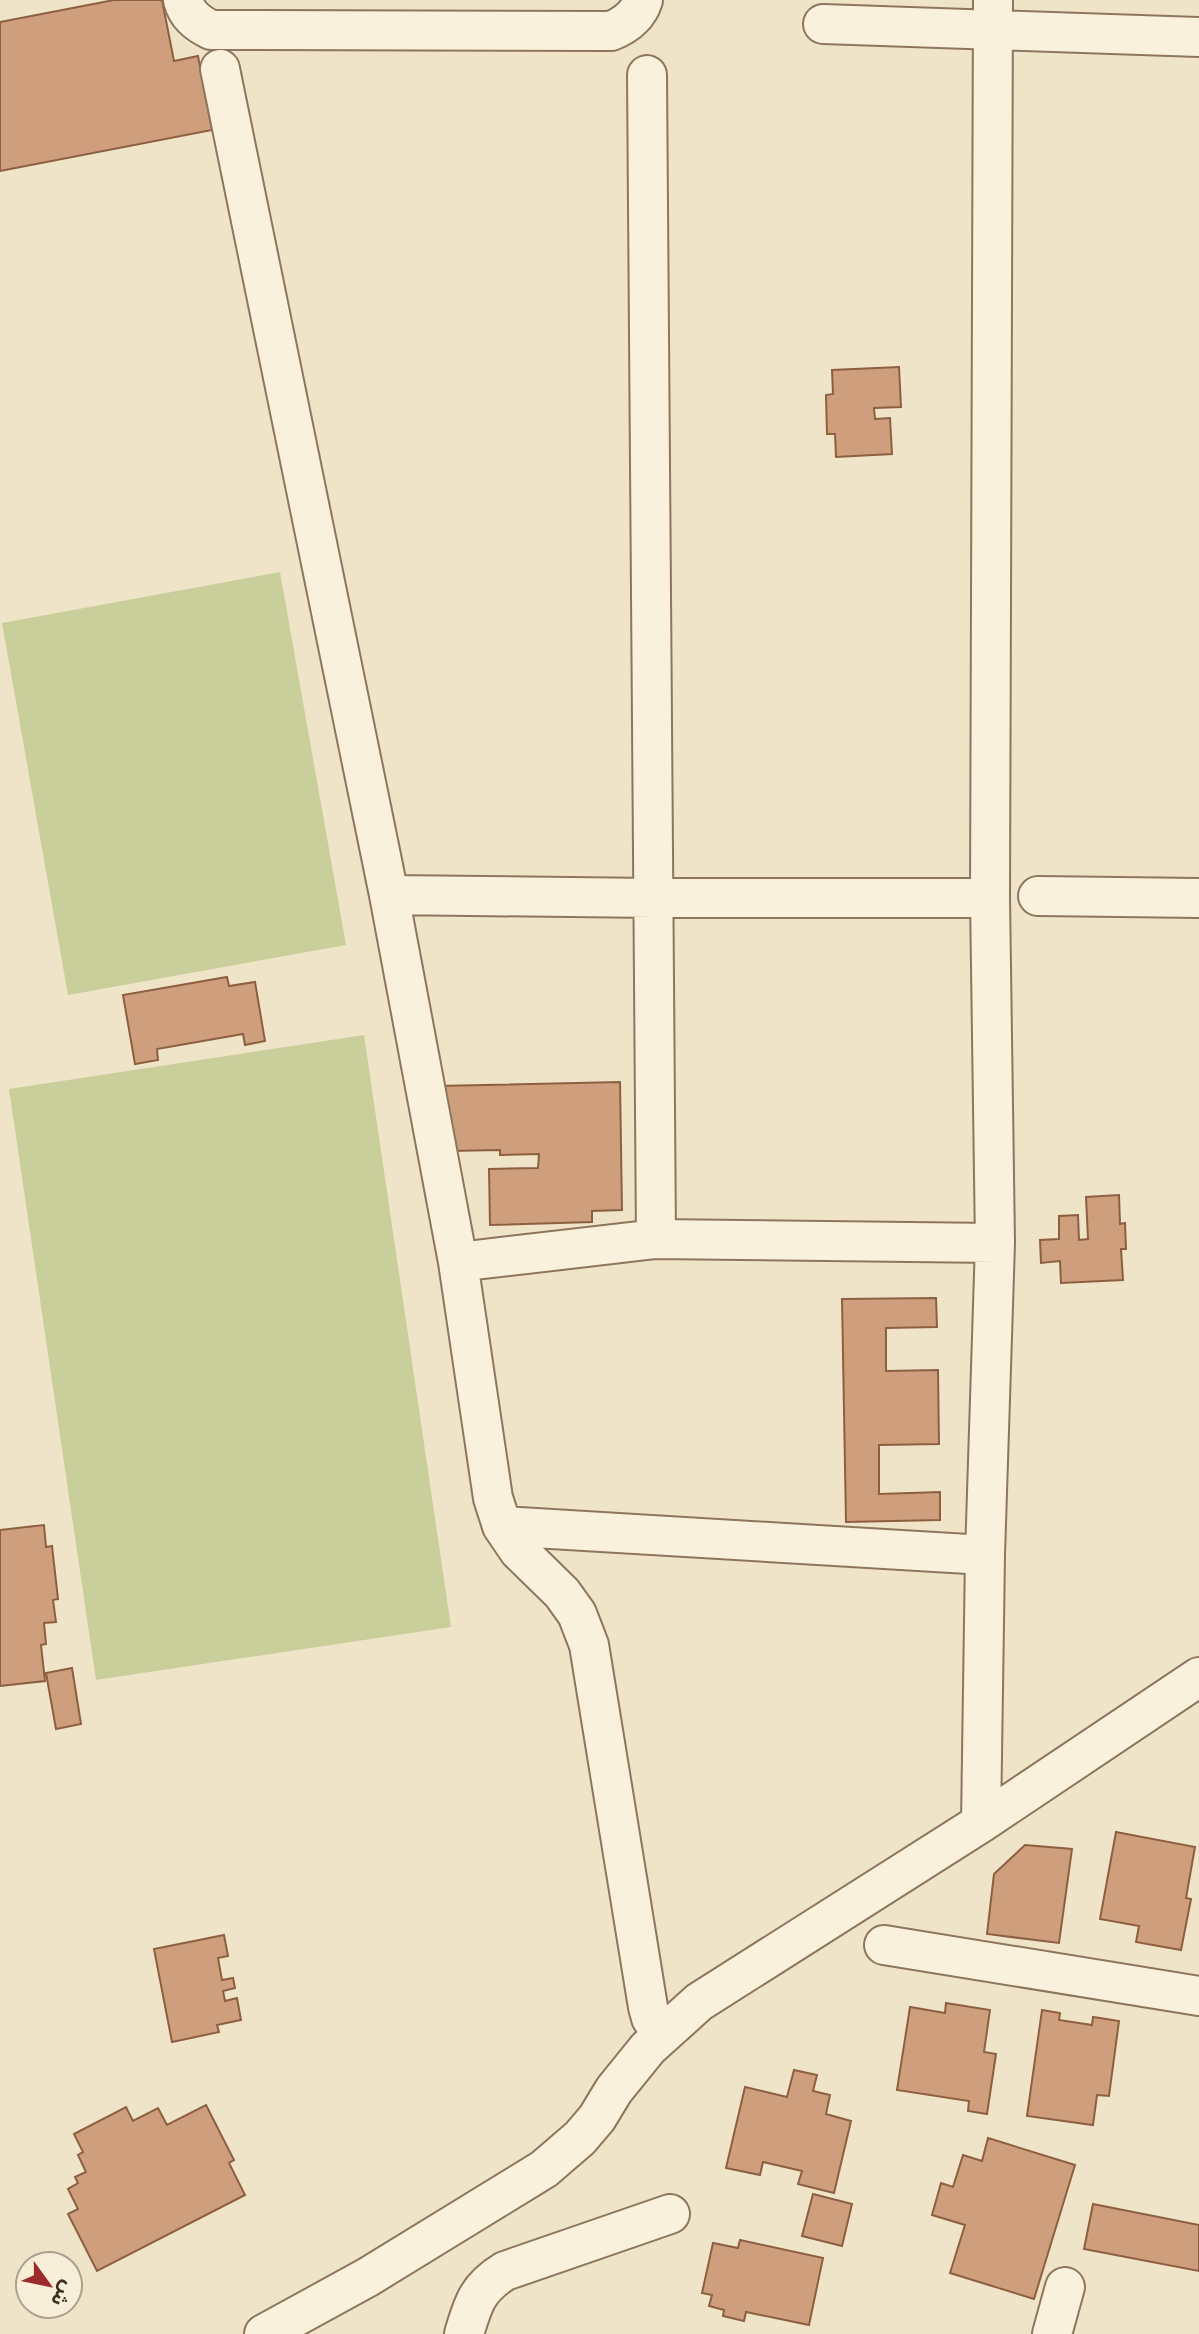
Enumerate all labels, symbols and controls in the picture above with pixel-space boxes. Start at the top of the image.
north arrow [14,2250,84,2320]
text: ش [46,2277,80,2311]

